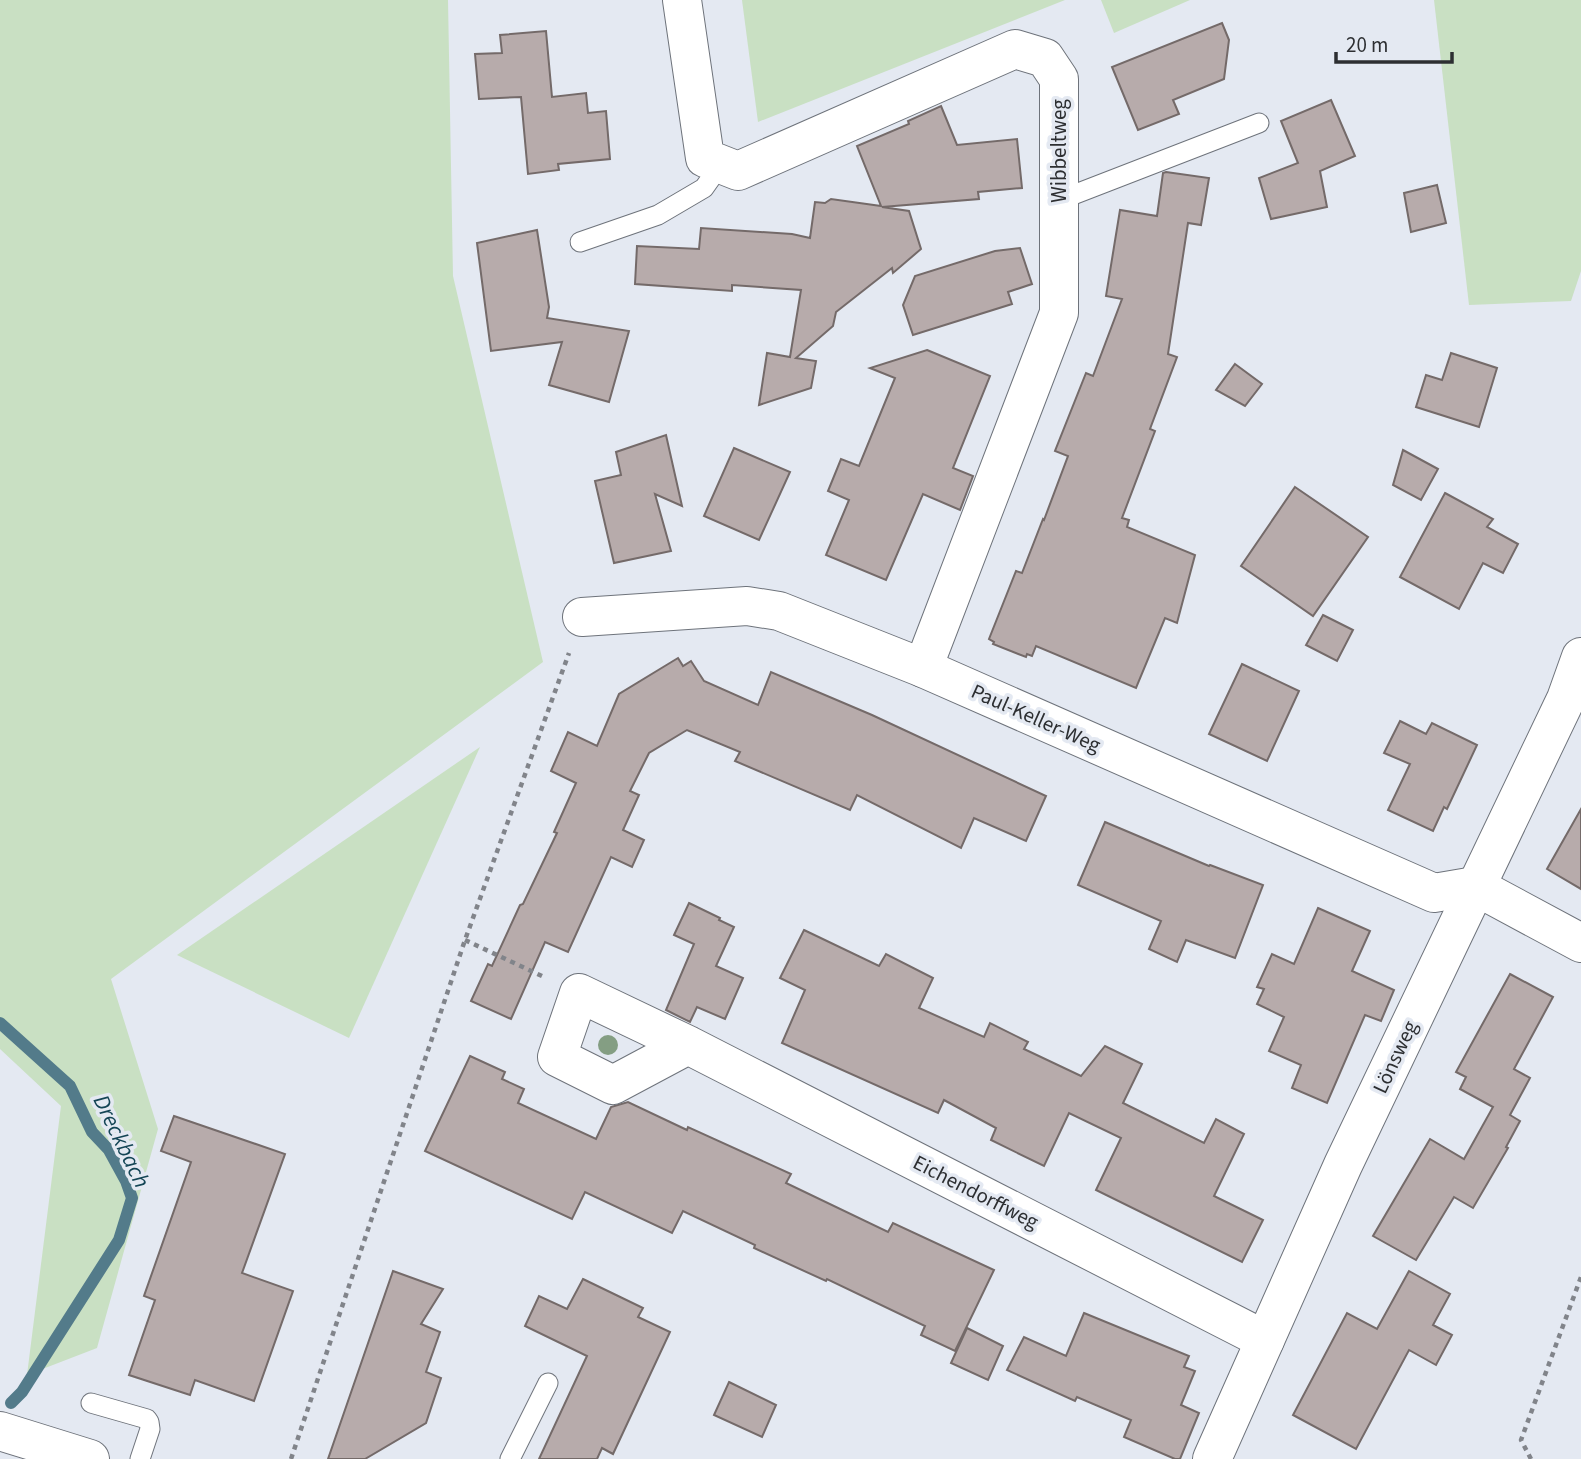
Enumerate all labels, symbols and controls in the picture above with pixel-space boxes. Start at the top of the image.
scale bar [1336,21,1452,65]
text: 20 m [1346,30,1388,60]
street label: Wibbeltweg [1044,99,1074,203]
street label: Paul-Keller-Weg [966,676,1106,760]
street label: Lönsweg [1365,1015,1425,1098]
water label: Dreckbach [85,1089,158,1193]
street label: Eichendorffweg [908,1147,1044,1237]

